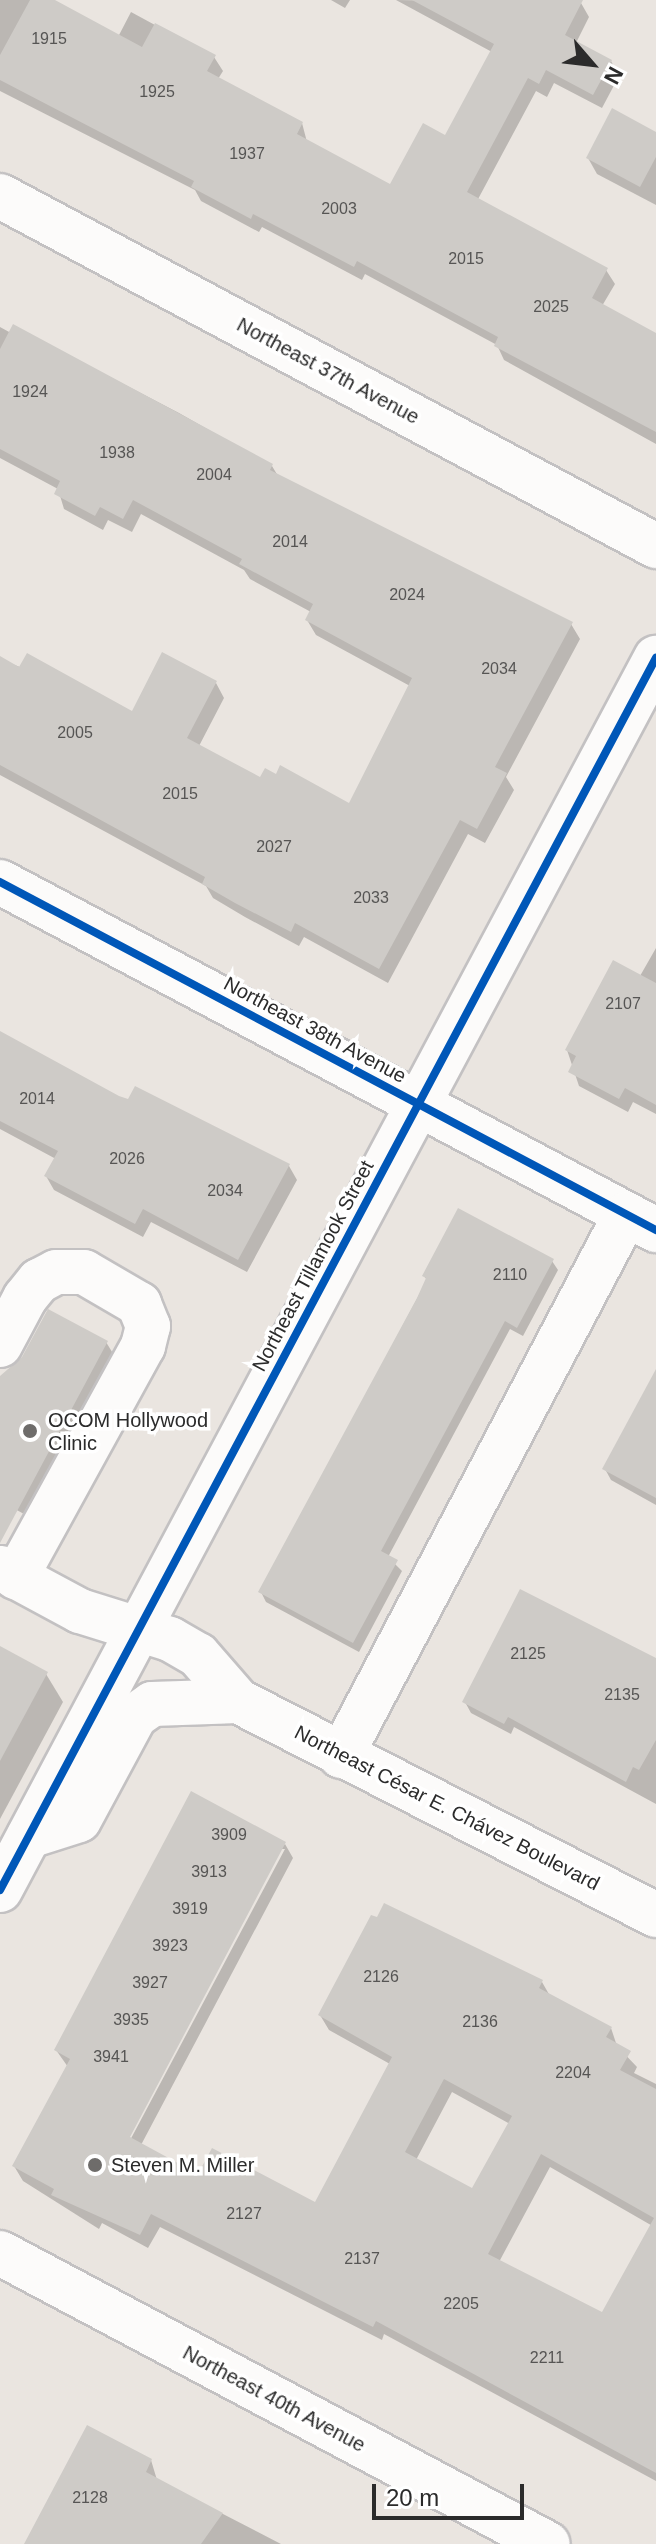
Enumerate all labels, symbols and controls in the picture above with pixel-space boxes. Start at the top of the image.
north arrow [552,24,632,104]
house number: 1915 [31,29,67,49]
text: N [599,63,628,88]
house number: 1925 [139,82,175,102]
house number: 1937 [229,144,265,164]
house number: 2003 [321,199,357,219]
house number: 2015 [448,249,484,269]
house number: 2025 [533,297,569,317]
street label: Northeast 37th Avenue [232,312,424,430]
house number: 1924 [12,382,48,402]
house number: 1938 [99,443,135,463]
house number: 2004 [196,465,232,485]
house number: 2014 [272,532,308,552]
house number: 2024 [389,585,425,605]
house number: 2034 [481,659,517,679]
house number: 2005 [57,723,93,743]
house number: 2015 [162,784,198,804]
house number: 2027 [256,837,292,857]
house number: 2033 [353,888,389,908]
street label: Northeast 38th Avenue [219,971,411,1089]
house number: 2107 [605,994,641,1014]
house number: 2014 [19,1089,55,1109]
house number: 2026 [109,1149,145,1169]
street label: Northeast Tillamook Street [247,1156,379,1376]
house number: 2034 [207,1181,243,1201]
house number: 2110 [493,1265,527,1285]
place label: OCOM Hollywood Clinic [48,1408,208,1455]
marker: OCOM Hollywood Clinic [19,1420,41,1442]
house number: 2125 [510,1644,546,1664]
house number: 2135 [604,1685,640,1705]
street label: Northeast César E. Chávez Boulevard [291,1720,603,1896]
house number: 3909 [211,1825,247,1845]
house number: 3913 [191,1862,227,1882]
house number: 3919 [172,1899,208,1919]
house number: 3923 [152,1936,188,1956]
house number: 2126 [363,1967,399,1987]
house number: 3927 [132,1973,168,1993]
house number: 3935 [113,2010,149,2030]
house number: 2136 [462,2012,498,2032]
house number: 3941 [93,2047,129,2067]
house number: 2204 [555,2063,591,2083]
place label: Steven M. Miller [111,2153,254,2177]
marker: Steven M. Miller [86,2156,104,2174]
house number: 2127 [226,2204,262,2224]
house number: 2137 [344,2249,380,2269]
house number: 2205 [443,2294,479,2314]
street label: Northeast 40th Avenue [178,2340,370,2458]
house number: 2211 [530,2348,564,2368]
scale bar [376,2468,528,2518]
text: 20 m [386,2484,439,2511]
house number: 2128 [72,2488,108,2508]

